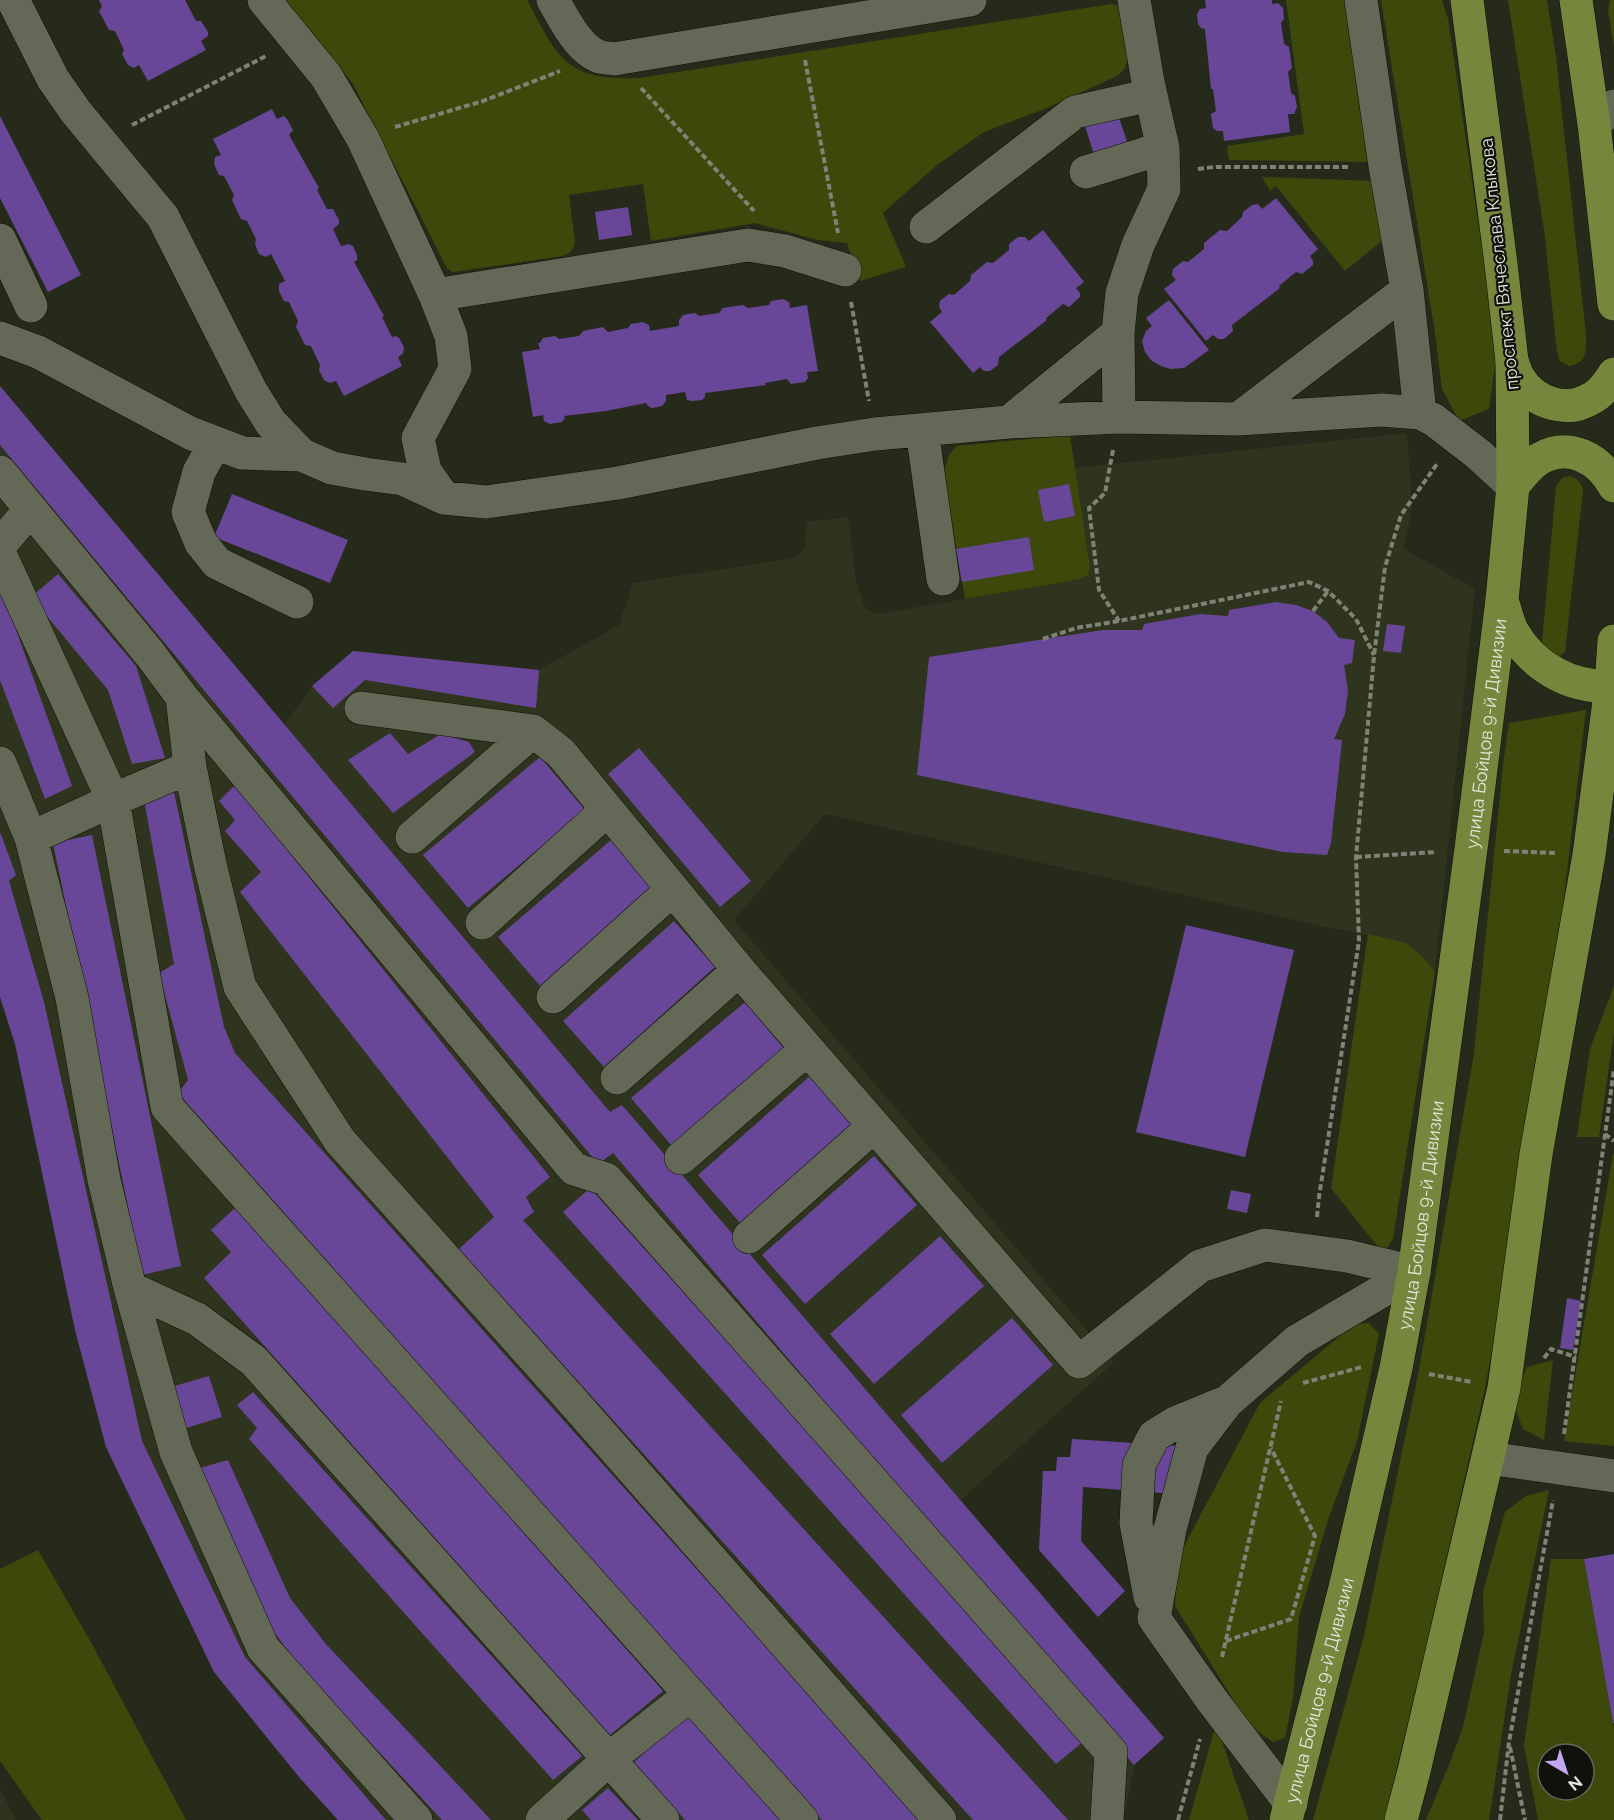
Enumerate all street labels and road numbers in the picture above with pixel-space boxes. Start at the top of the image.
street label: проспект Вячеслава Клыкова [1475,137,1523,391]
street label: улица Бойцов 9-й Дивизии [1461,617,1510,850]
street label: улица Бойцов 9-й Дивизии [1393,1099,1448,1332]
street label: улица Бойцов 9-й Дивизии [1280,1575,1358,1805]

